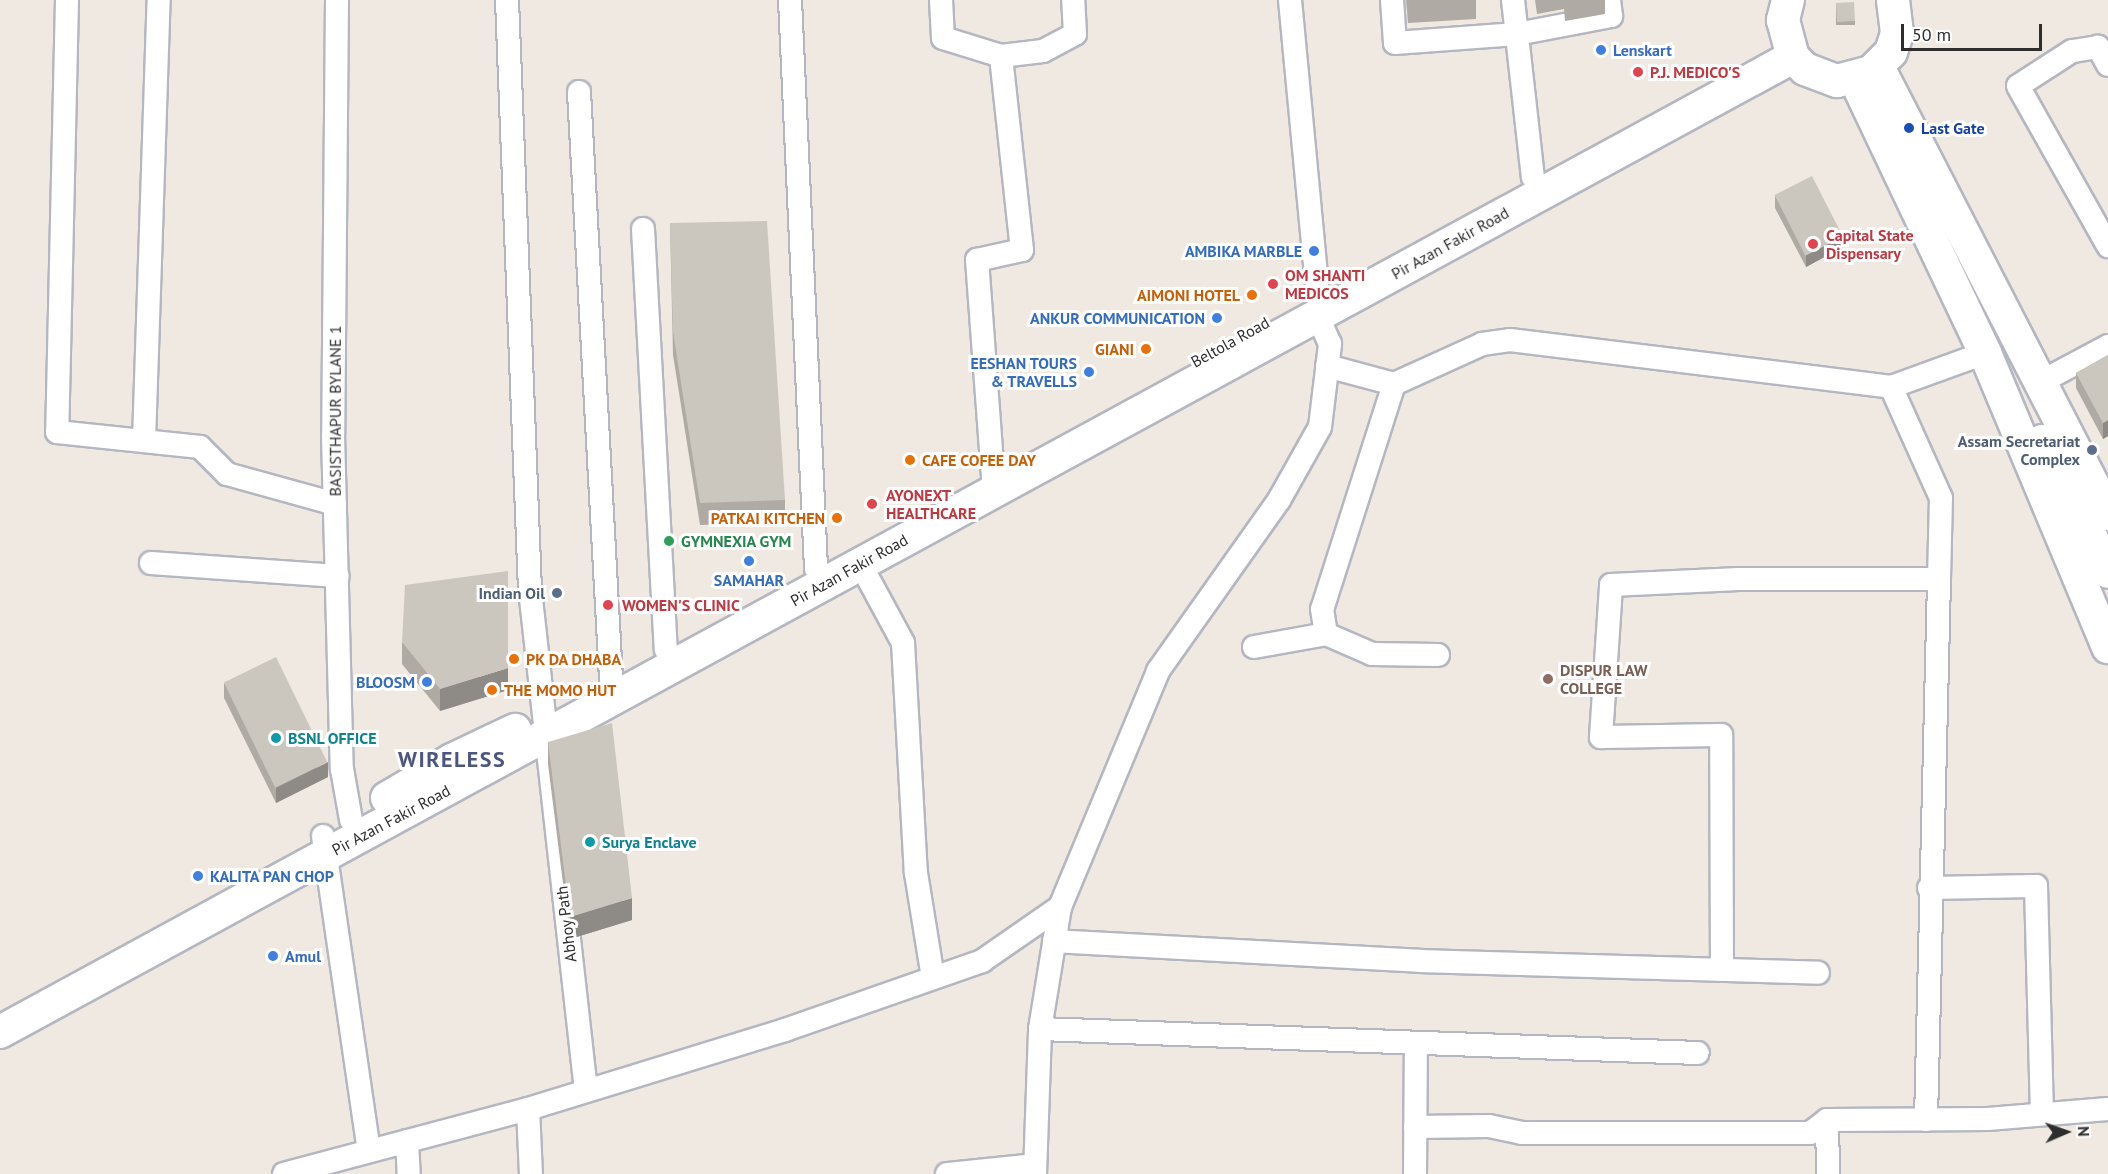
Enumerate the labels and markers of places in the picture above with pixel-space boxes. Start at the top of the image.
place label: Lenskart [1613,40,1672,60]
marker: Lenskart [1594,43,1608,57]
place label: P.J. MEDICO'S [1650,62,1741,82]
marker: P.J. MEDICO'S [1631,65,1645,79]
place label: Last Gate [1921,118,1985,138]
marker: Last Gate [1902,121,1916,135]
place label: Capital State Dispensary [1826,225,1914,263]
marker: Capital State Dispensary [1804,235,1822,253]
place label: AMBIKA MARBLE [1184,241,1302,261]
marker: AMBIKA MARBLE [1307,244,1321,258]
place label: OM SHANTI MEDICOS [1285,265,1365,303]
marker: OM SHANTI MEDICOS [1266,277,1280,291]
place label: AIMONI HOTEL [1137,285,1240,305]
marker: AIMONI HOTEL [1245,288,1259,302]
place label: ANKUR COMMUNICATION [1030,308,1205,328]
marker: ANKUR COMMUNICATION [1210,311,1224,325]
place label: GIANI [1095,339,1134,359]
marker: GIANI [1139,342,1153,356]
place label: EESHAN TOURS & TRAVELLS [970,353,1077,391]
marker: EESHAN TOURS & TRAVELLS [1082,365,1096,379]
place label: Assam Secretariat Complex [1958,431,2080,469]
marker: Assam Secretariat Complex [2085,443,2099,457]
place label: CAFE COFEE DAY [922,450,1036,470]
marker: CAFE COFEE DAY [903,453,917,467]
place label: AYONEXT HEALTHCARE [886,485,976,523]
marker: AYONEXT HEALTHCARE [863,495,881,513]
place label: PATKAI KITCHEN [711,508,825,528]
marker: PATKAI KITCHEN [830,511,844,525]
place label: GYMNEXIA GYM [681,531,792,551]
marker: GYMNEXIA GYM [662,534,676,548]
marker: SAMAHAR [742,554,756,568]
place label: SAMAHAR [714,570,784,590]
place label: Indian Oil [478,583,545,603]
marker: Indian Oil [550,586,564,600]
place label: WOMEN'S CLINIC [622,595,740,615]
marker: WOMEN'S CLINIC [599,596,617,614]
place label: PK DA DHABA [526,649,622,669]
marker: PK DA DHABA [507,652,521,666]
place label: DISPUR LAW COLLEGE [1560,660,1647,698]
place label: BLOOSM [356,672,415,692]
marker: DISPUR LAW COLLEGE [1541,672,1555,686]
marker: BLOOSM [420,675,434,689]
place label: THE MOMO HUT [504,680,617,700]
marker: THE MOMO HUT [485,683,499,697]
place label: BSNL OFFICE [288,728,378,748]
marker: BSNL OFFICE [269,731,283,745]
place label: Surya Enclave [602,832,697,852]
marker: Surya Enclave [583,835,597,849]
place label: KALITA PAN CHOP [210,866,335,886]
marker: KALITA PAN CHOP [191,869,205,883]
place label: Amul [285,946,321,966]
marker: Amul [266,949,280,963]

